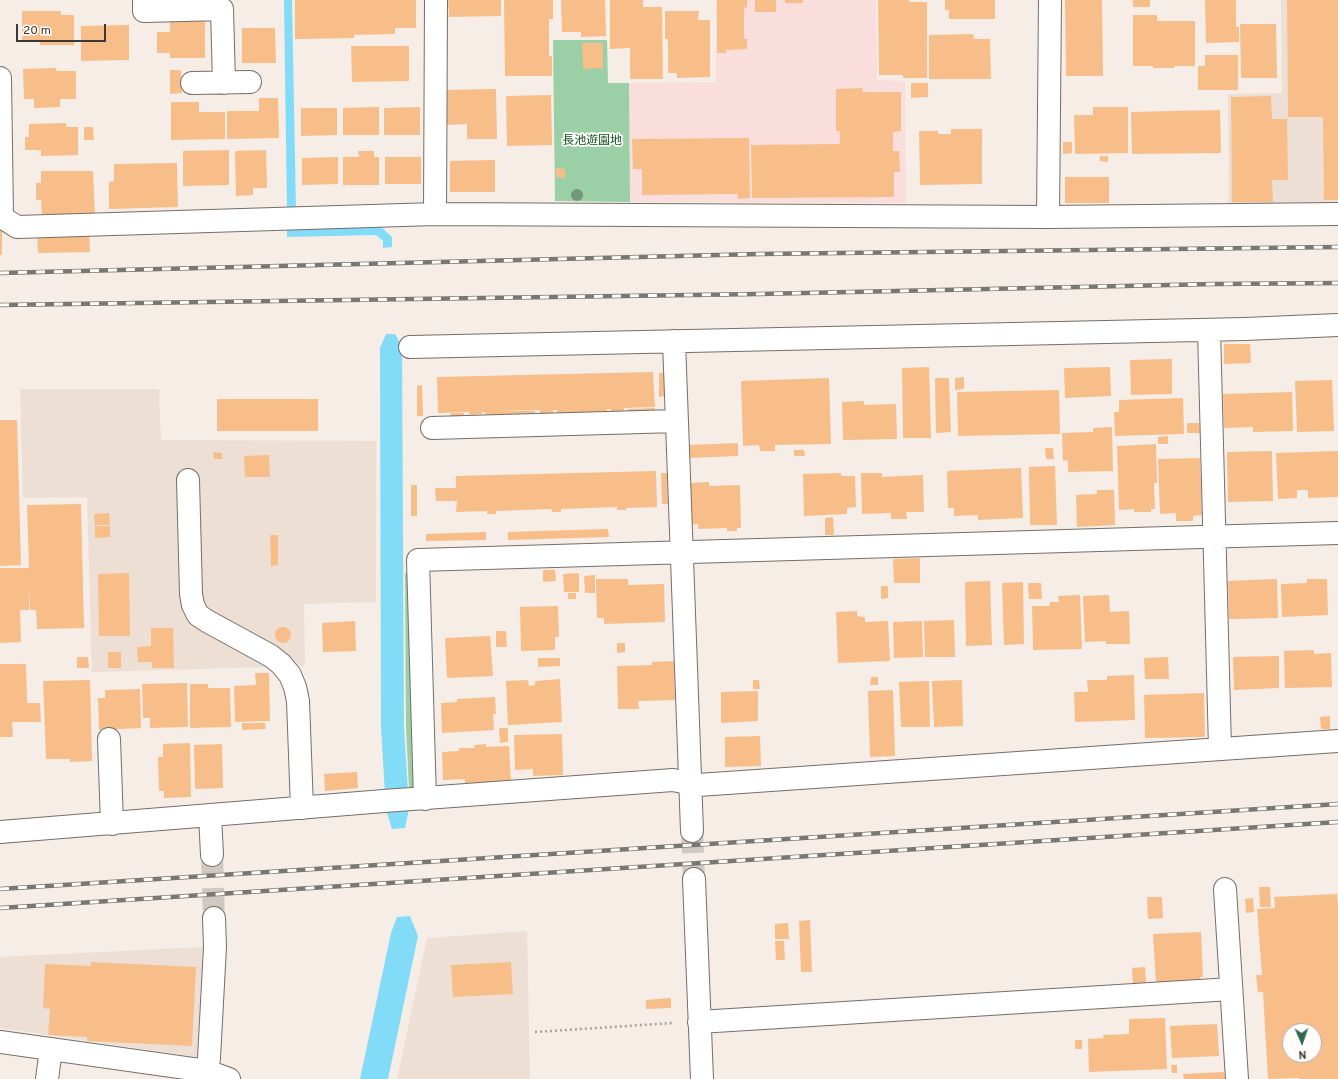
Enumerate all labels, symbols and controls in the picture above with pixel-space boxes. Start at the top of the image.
scale bar [18,16,108,42]
text: 20 m [23,23,51,39]
park label: 長池遊園地 [562,135,622,149]
north arrow [1282,1023,1322,1063]
text: N [1298,1047,1307,1061]

